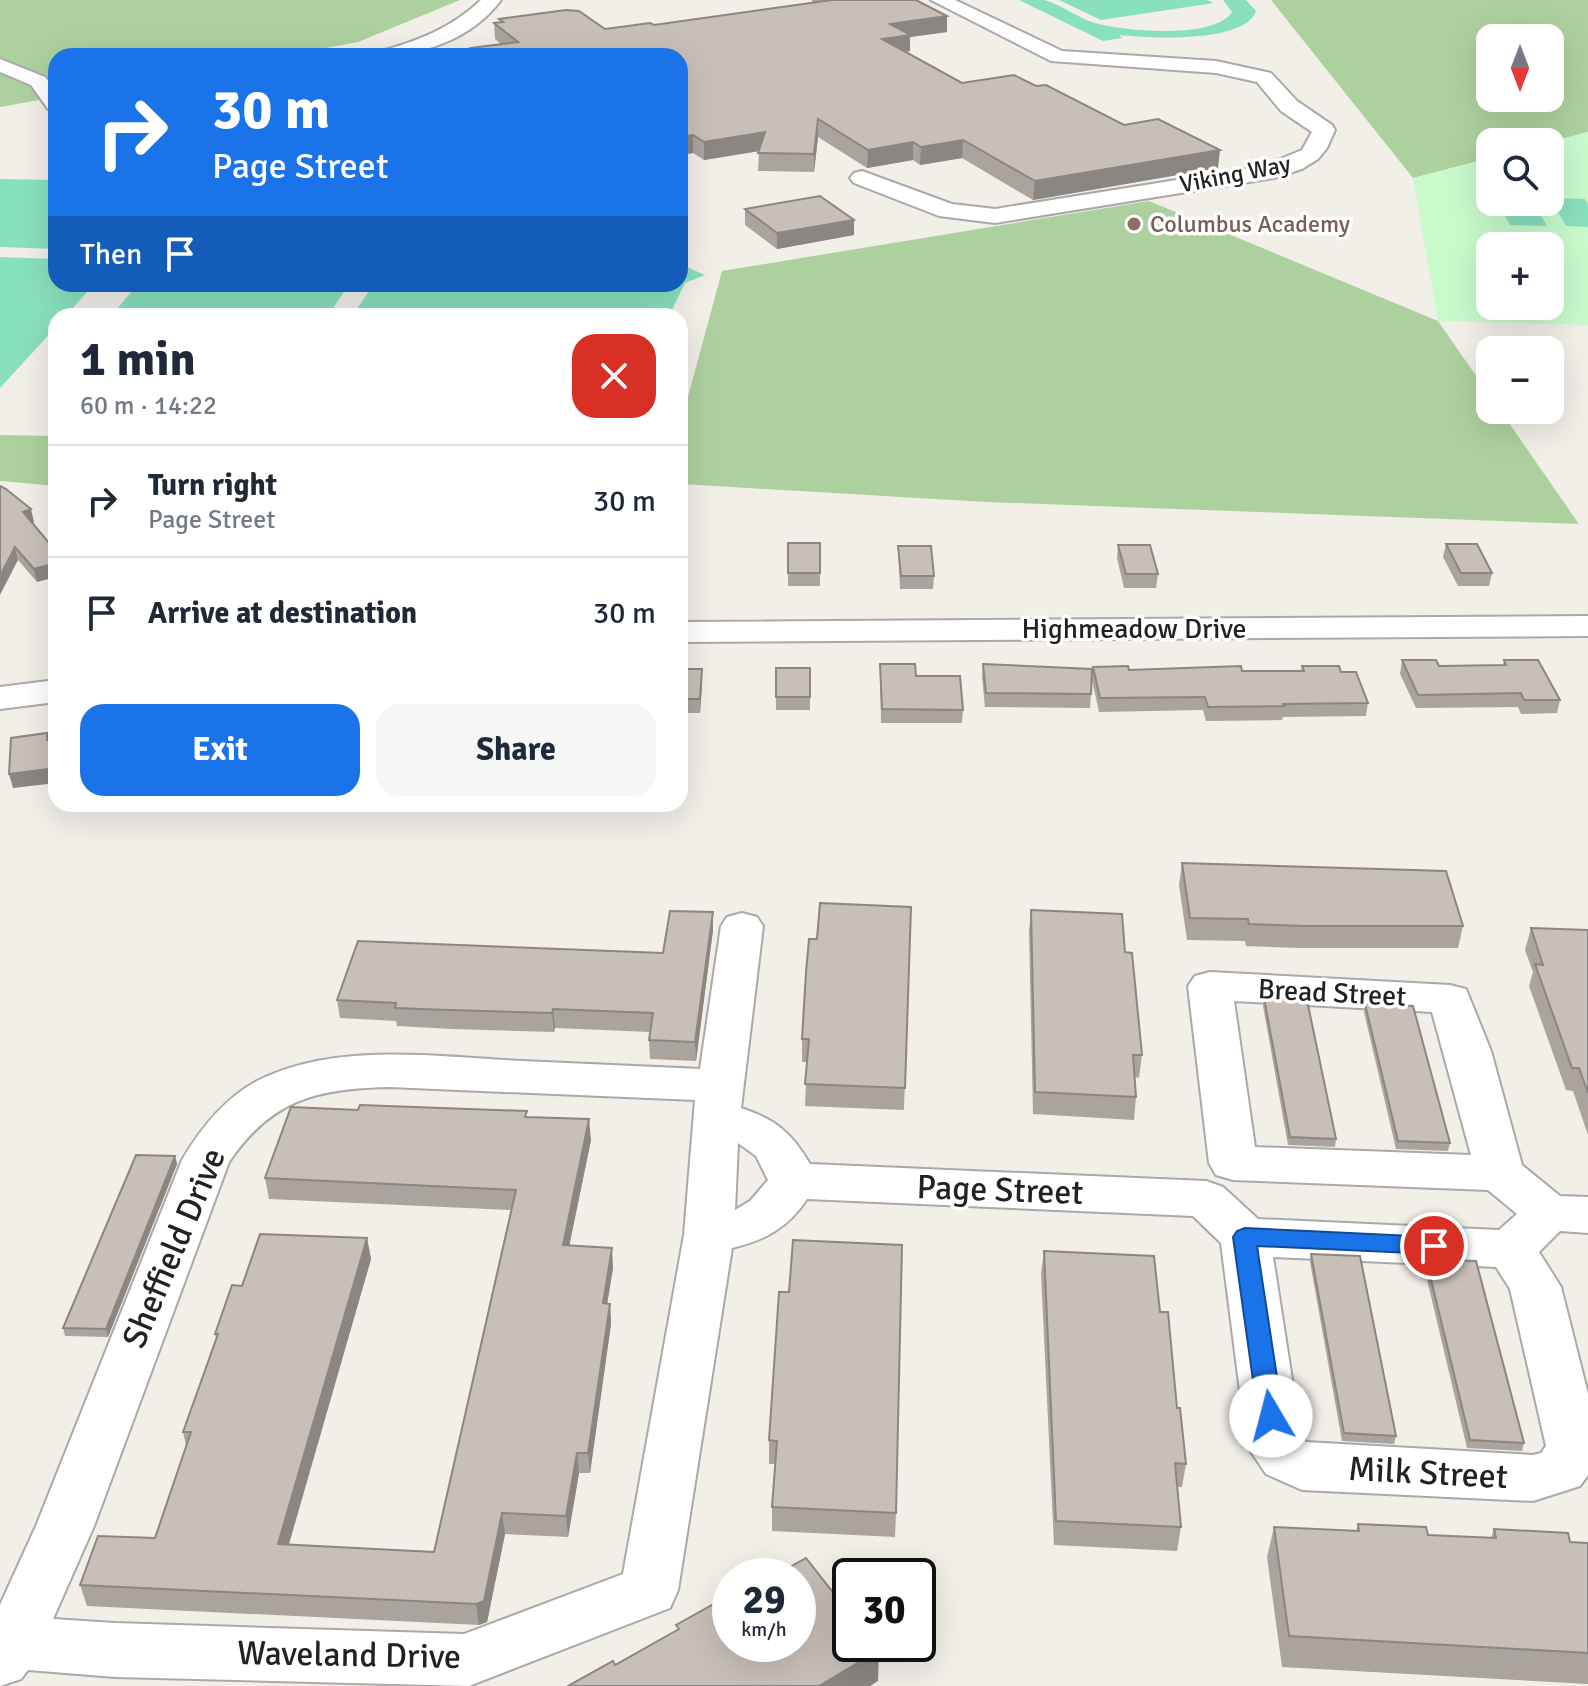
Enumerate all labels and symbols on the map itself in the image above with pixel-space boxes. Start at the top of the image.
north arrow [1476,24,1564,112]
street label: Viking Way [1177,149,1293,199]
place label: Columbus Academy [1150,209,1350,239]
marker: Columbus Academy [1125,215,1143,233]
street label: Highmeadow Drive [1021,612,1247,646]
street label: Bread Street [1257,972,1407,1014]
street label: Sheffield Drive [113,1142,235,1354]
street label: Page Street [916,1166,1084,1214]
pin [1400,1212,1468,1280]
position arrow [1229,1374,1313,1458]
street label: Milk Street [1347,1448,1509,1498]
speed limit sign: 30 [832,1558,936,1662]
street label: Waveland Drive [237,1632,461,1678]

